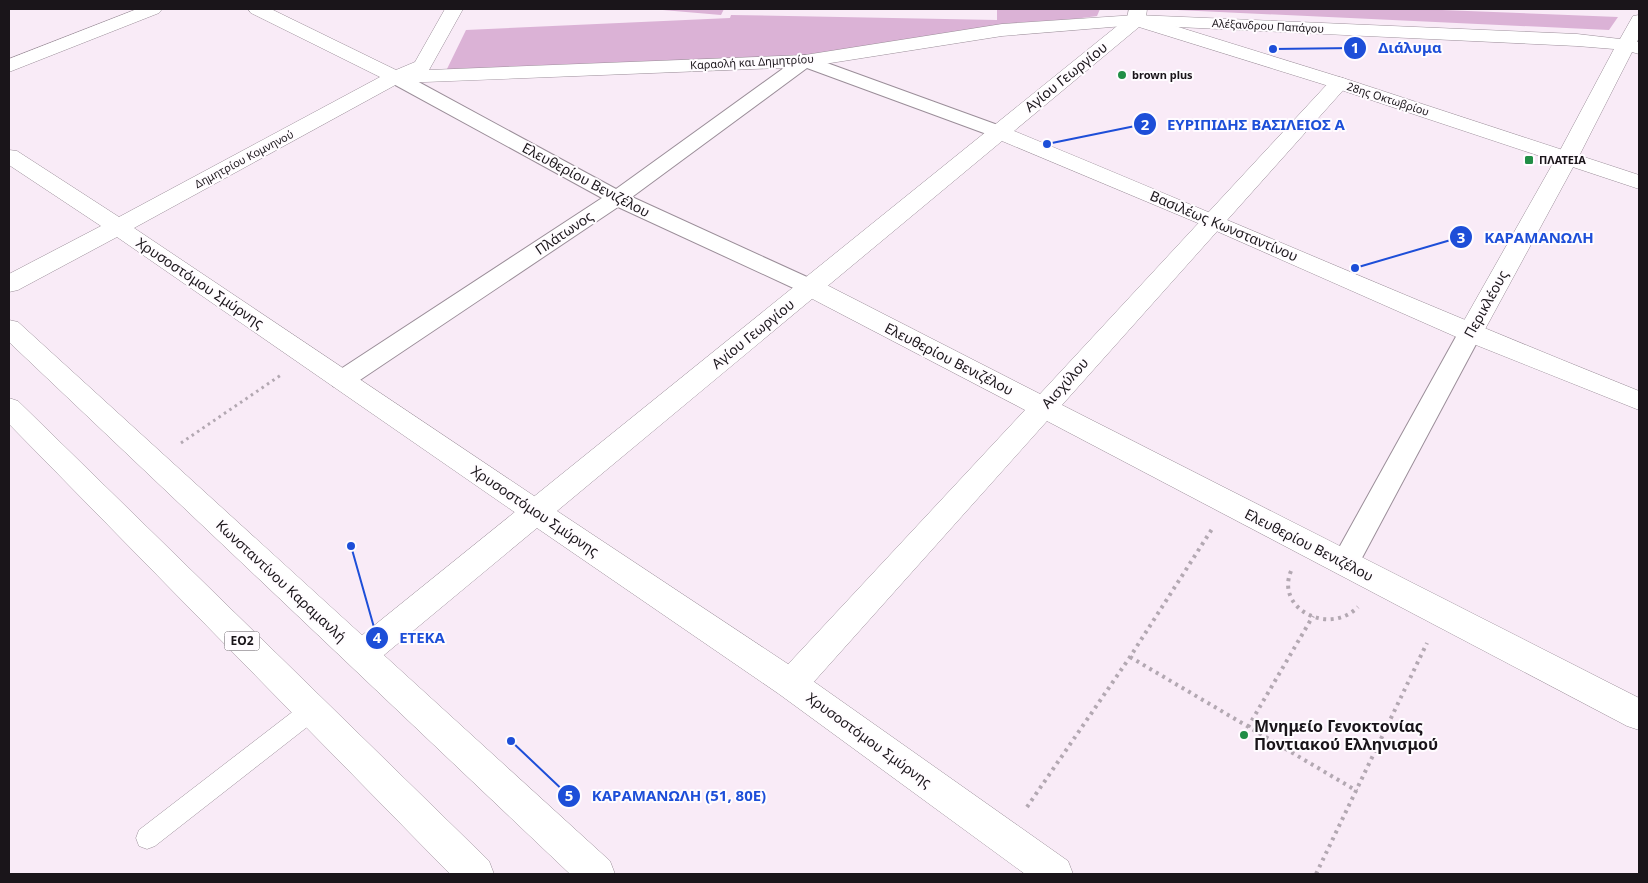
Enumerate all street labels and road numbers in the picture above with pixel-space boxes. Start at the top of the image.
street label: Αλέξανδρου Παπάγου [1212,15,1324,36]
street label: Αγίου Γεωργίου [1020,37,1111,116]
street label: Καραολή και Δημητρίου [690,51,814,72]
street label: 28ης Οκτωβρίου [1345,78,1431,119]
street label: Δημητρίου Κομνηνού [192,126,296,191]
street label: Ελευθερίου Βενιζέλου [519,138,653,221]
street label: Βασιλέως Κωνσταντίνου [1147,186,1301,265]
street label: Πλάτωνος [531,206,596,259]
street label: Χρυσοστόμου Σμύρνης [133,233,268,333]
street label: Περικλέους [1459,266,1512,341]
street label: Αγίου Γεωργίου [707,294,798,373]
street label: Ελευθερίου Βενιζέλου [882,318,1017,399]
street label: Αισχύλου [1037,353,1092,412]
street label: Χρυσοστόμου Σμύρνης [468,461,603,561]
street label: Ελευθερίου Βενιζέλου [1242,504,1377,585]
street label: Κωνσταντίνου Καραμανλή [212,515,350,646]
road number: ΕΟ2 [224,631,260,650]
street label: Χρυσοστόμου Σμύρνης [803,688,936,792]

